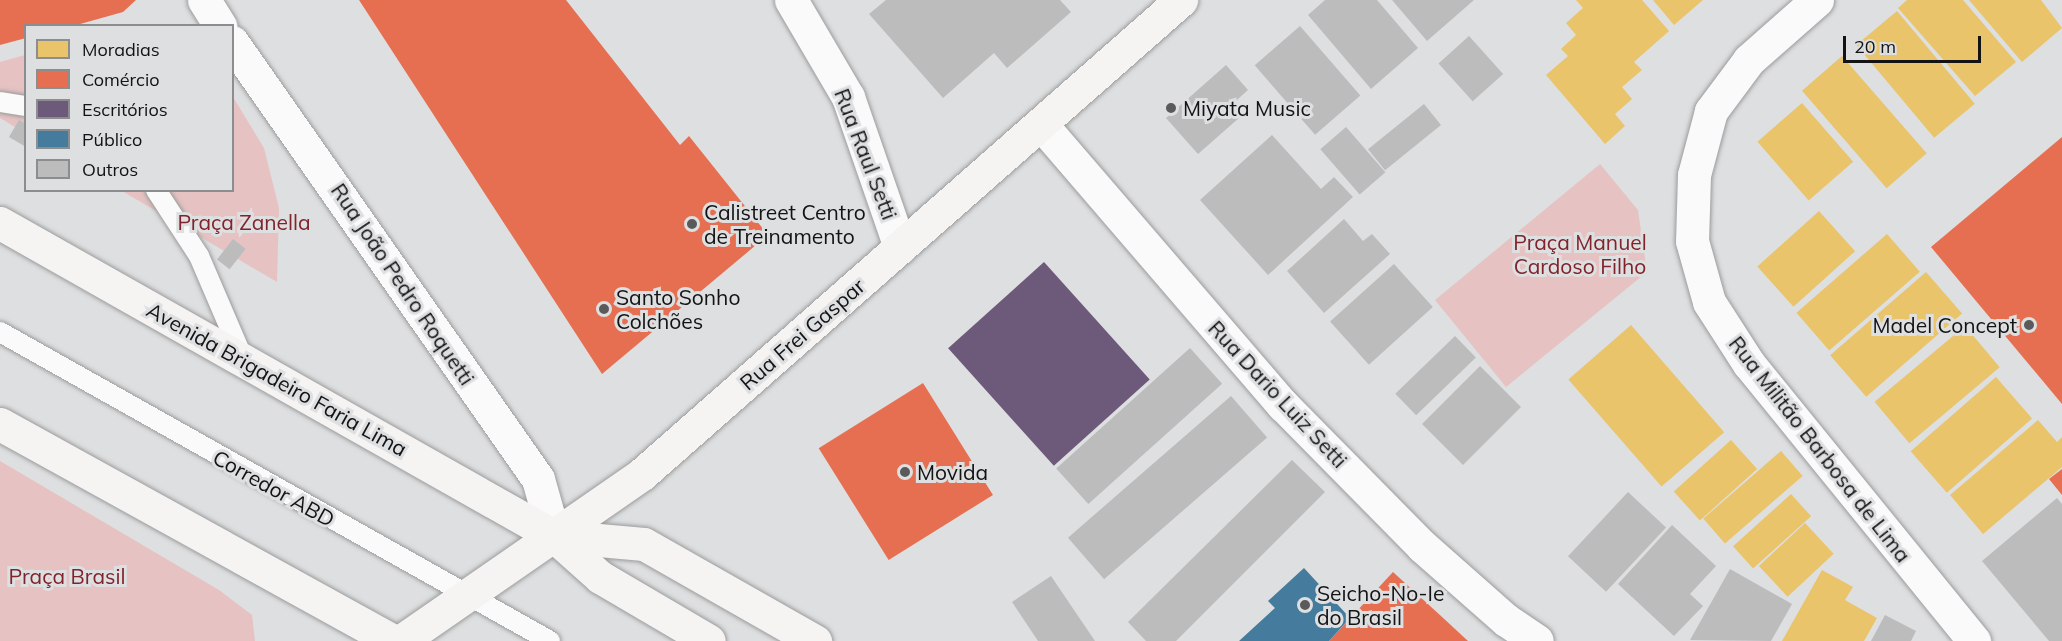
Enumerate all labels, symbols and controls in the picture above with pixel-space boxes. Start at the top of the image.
legend [24,24,234,192]
scale bar [1846,24,1984,62]
text: 20 m [1854,35,1896,58]
text: Moradias [82,38,160,61]
text: Comércio [82,68,159,91]
street label: Rua Raul Setti [829,85,903,223]
place label: Miyata Music [1183,95,1311,121]
text: Escritórios [82,98,168,121]
marker: Miyata Music [1164,101,1178,115]
text: Público [82,128,142,151]
text: Outros [82,158,138,181]
street label: Rua João Pedro Roquetti [326,178,480,390]
place label: Calistreet Centro de Treinamento [704,199,866,249]
park label: Praça Zanella [177,209,311,235]
marker: Calistreet Centro de Treinamento [685,217,699,231]
park label: Praça Manuel Cardoso Filho [1513,229,1647,279]
street label: Rua Frei Gaspar [735,273,869,395]
place label: Santo Sonho Colchões [616,284,740,334]
street label: Avenida Brigadeiro Faria Lima [142,297,412,461]
marker: Santo Sonho Colchões [597,302,611,316]
place label: Madel Concept [1872,312,2017,338]
street label: Rua Dario Luiz Setti [1203,315,1353,473]
marker: Madel Concept [2022,318,2036,332]
street label: Rua Militão Barbosa de Lima [1724,331,1916,567]
street label: Corredor ABD [209,444,339,532]
place label: Movida [917,459,988,485]
marker: Movida [898,465,912,479]
park label: Praça Brasil [9,563,125,589]
place label: Seicho-No-Ie do Brasil [1317,580,1444,630]
marker: Seicho-No-Ie do Brasil [1298,598,1312,612]

